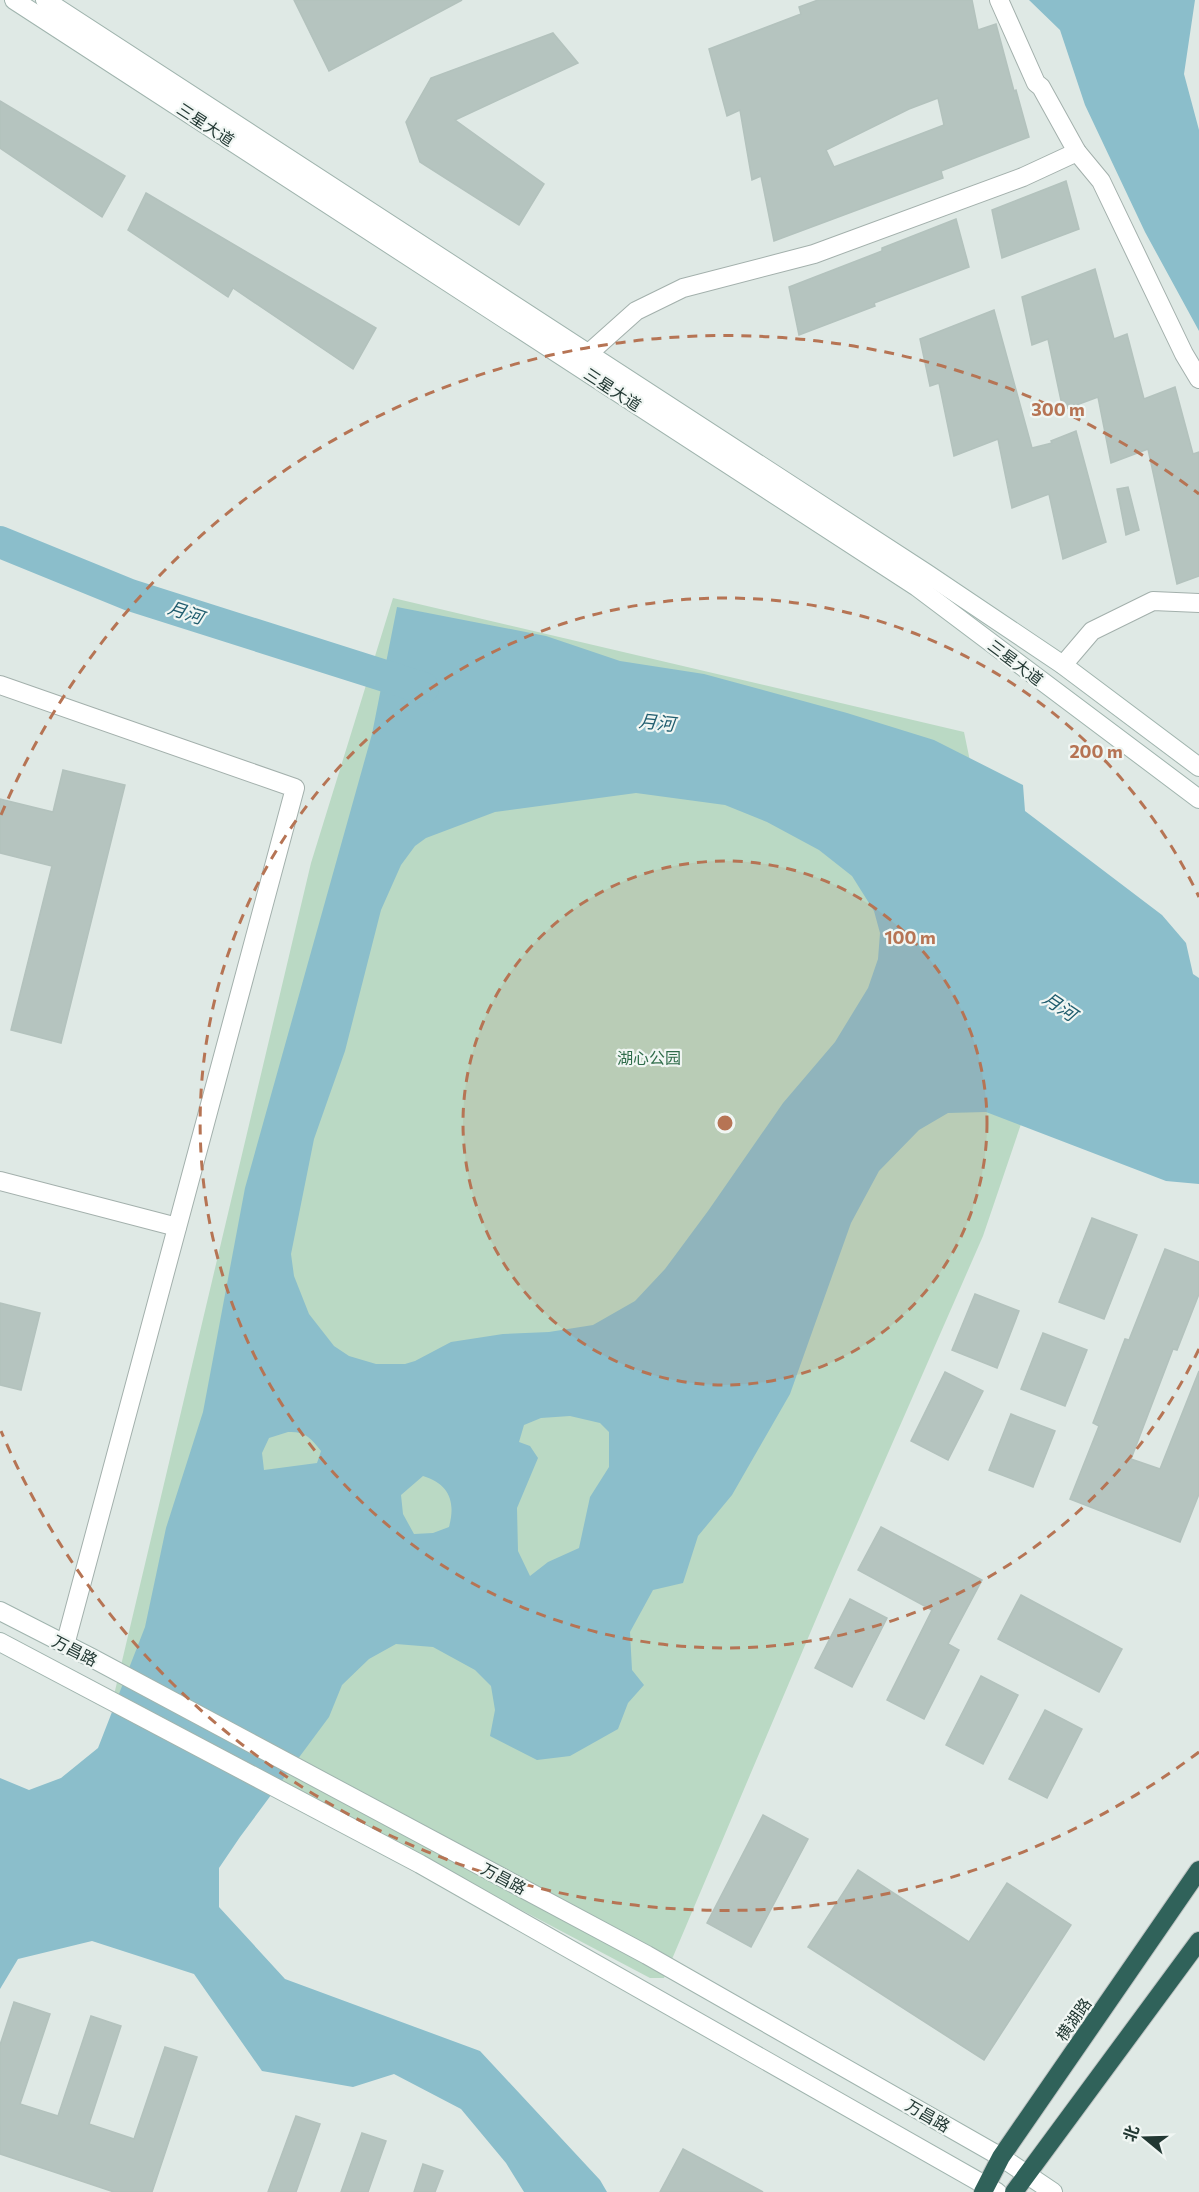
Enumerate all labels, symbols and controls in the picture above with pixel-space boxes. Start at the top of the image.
street label: 三星大道 [174,99,238,149]
street label: 三星大道 [581,364,645,414]
text: 300 m [1031,398,1085,420]
water label: 月河 [165,596,209,629]
street label: 三星大道 [985,635,1047,689]
water label: 月河 [638,709,679,735]
text: 200 m [1069,740,1123,762]
text: 100 m [884,926,936,948]
water label: 月河 [1039,987,1084,1027]
park label: 湖心公园 [617,1048,681,1067]
centre of rings [715,1113,735,1133]
street label: 万昌路 [49,1631,101,1669]
street label: 万昌路 [478,1858,530,1898]
street label: 横湖路 [1051,1994,1095,2044]
street label: 万昌路 [902,2095,954,2135]
north arrow [1115,2108,1175,2168]
text: 北 [1119,2122,1142,2144]

